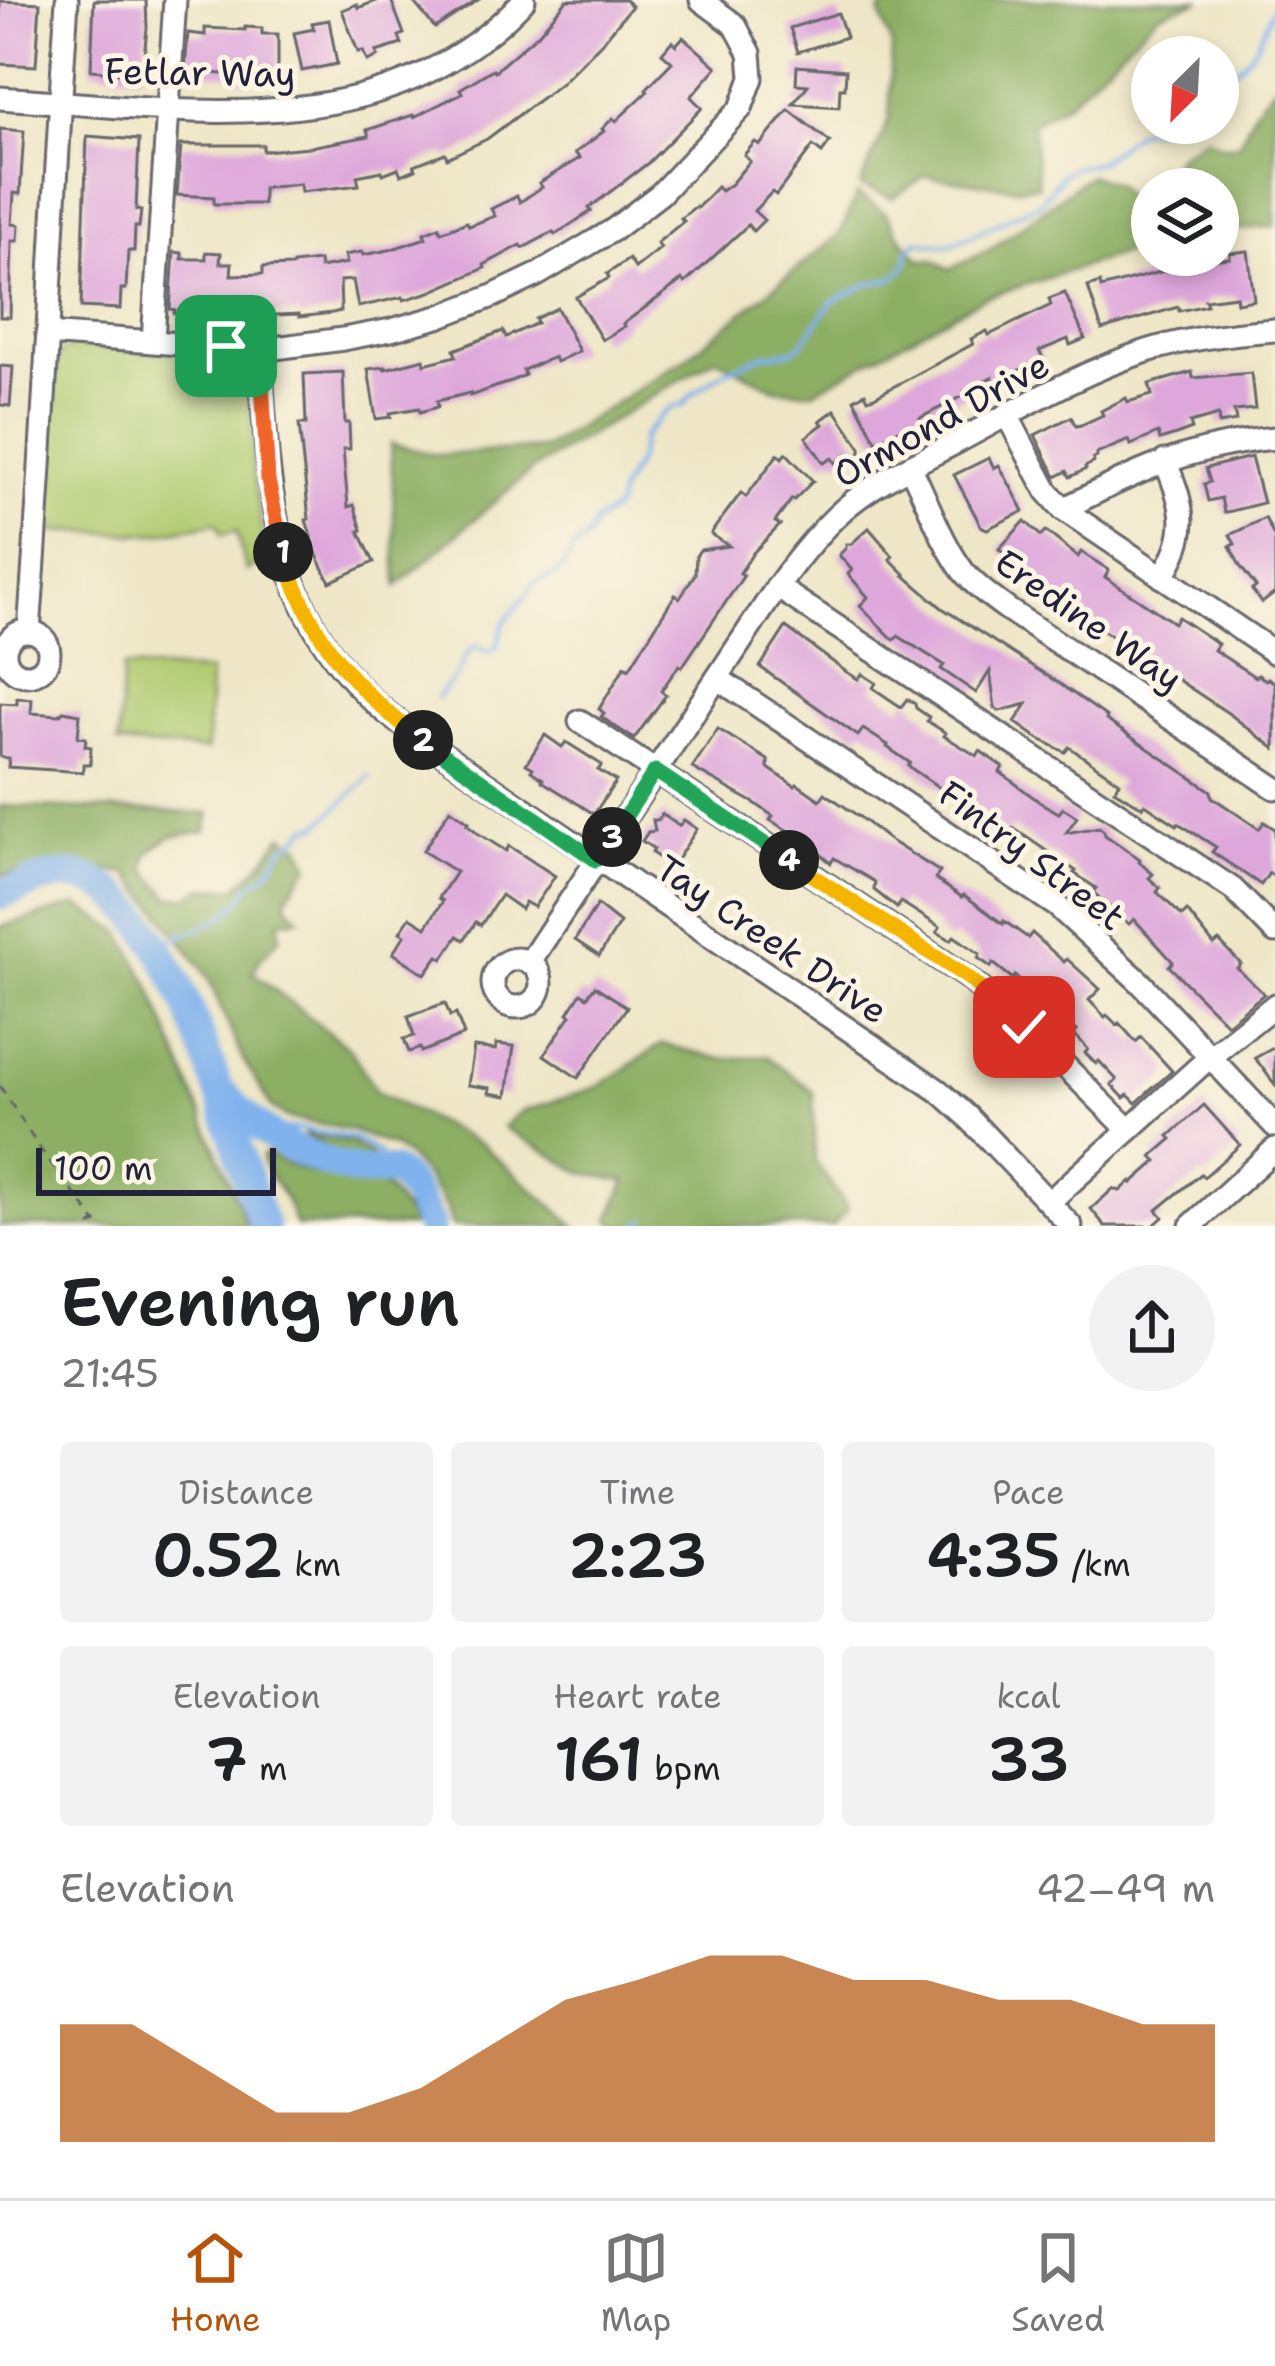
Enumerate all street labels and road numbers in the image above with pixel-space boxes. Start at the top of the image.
street label: Fetlar Way [104,46,296,99]
street label: Ormond Drive [825,340,1058,499]
street label: Eredine Way [985,538,1192,703]
street label: Fintry Street [929,769,1135,942]
street label: Tay Creek Drive [646,844,897,1035]

